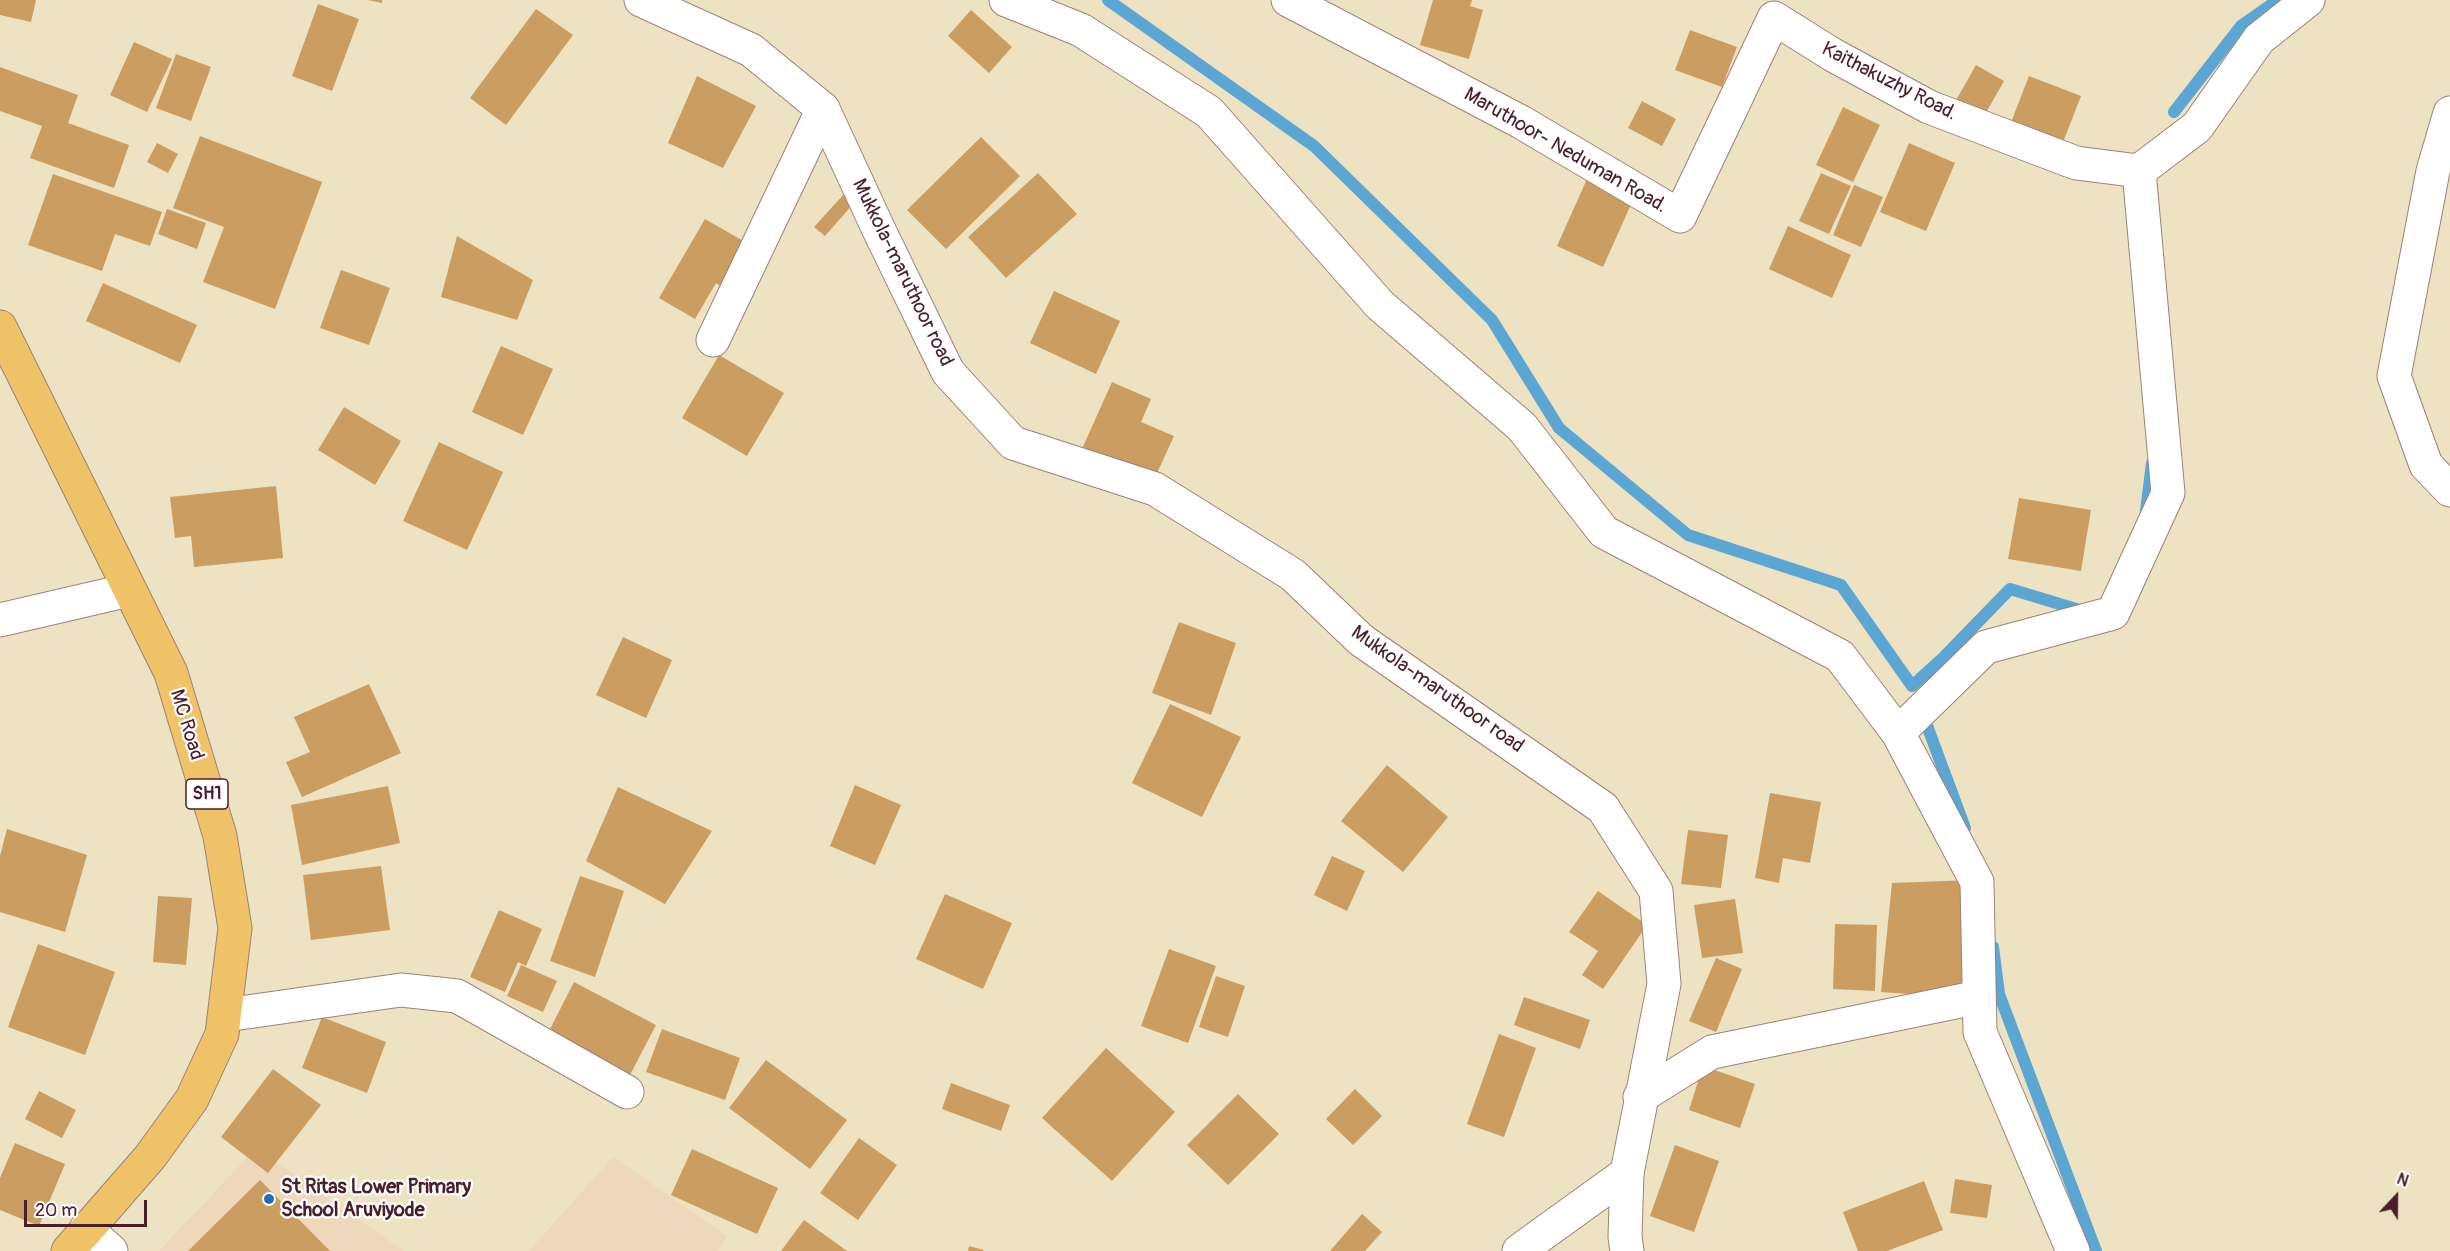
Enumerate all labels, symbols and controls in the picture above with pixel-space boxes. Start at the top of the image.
street label: Kaithakuzhy Road. [1817,38,1961,126]
street label: Maruthoor- Neduman Road. [1459,83,1671,219]
street label: Mukkola-maruthoor road [846,175,958,371]
street label: Mukkola-maruthoor road [1346,621,1528,759]
street label: MC Road [164,687,208,763]
road number: SH1 [186,779,228,809]
north arrow [2366,1167,2426,1227]
text: N [2394,1169,2412,1192]
place label: St Ritas Lower Primary School Aruviyode [281,1176,471,1223]
scale bar [27,1188,150,1226]
marker: St Ritas Lower Primary School Aruviyode [262,1192,276,1206]
text: 20 m [35,1199,77,1222]

